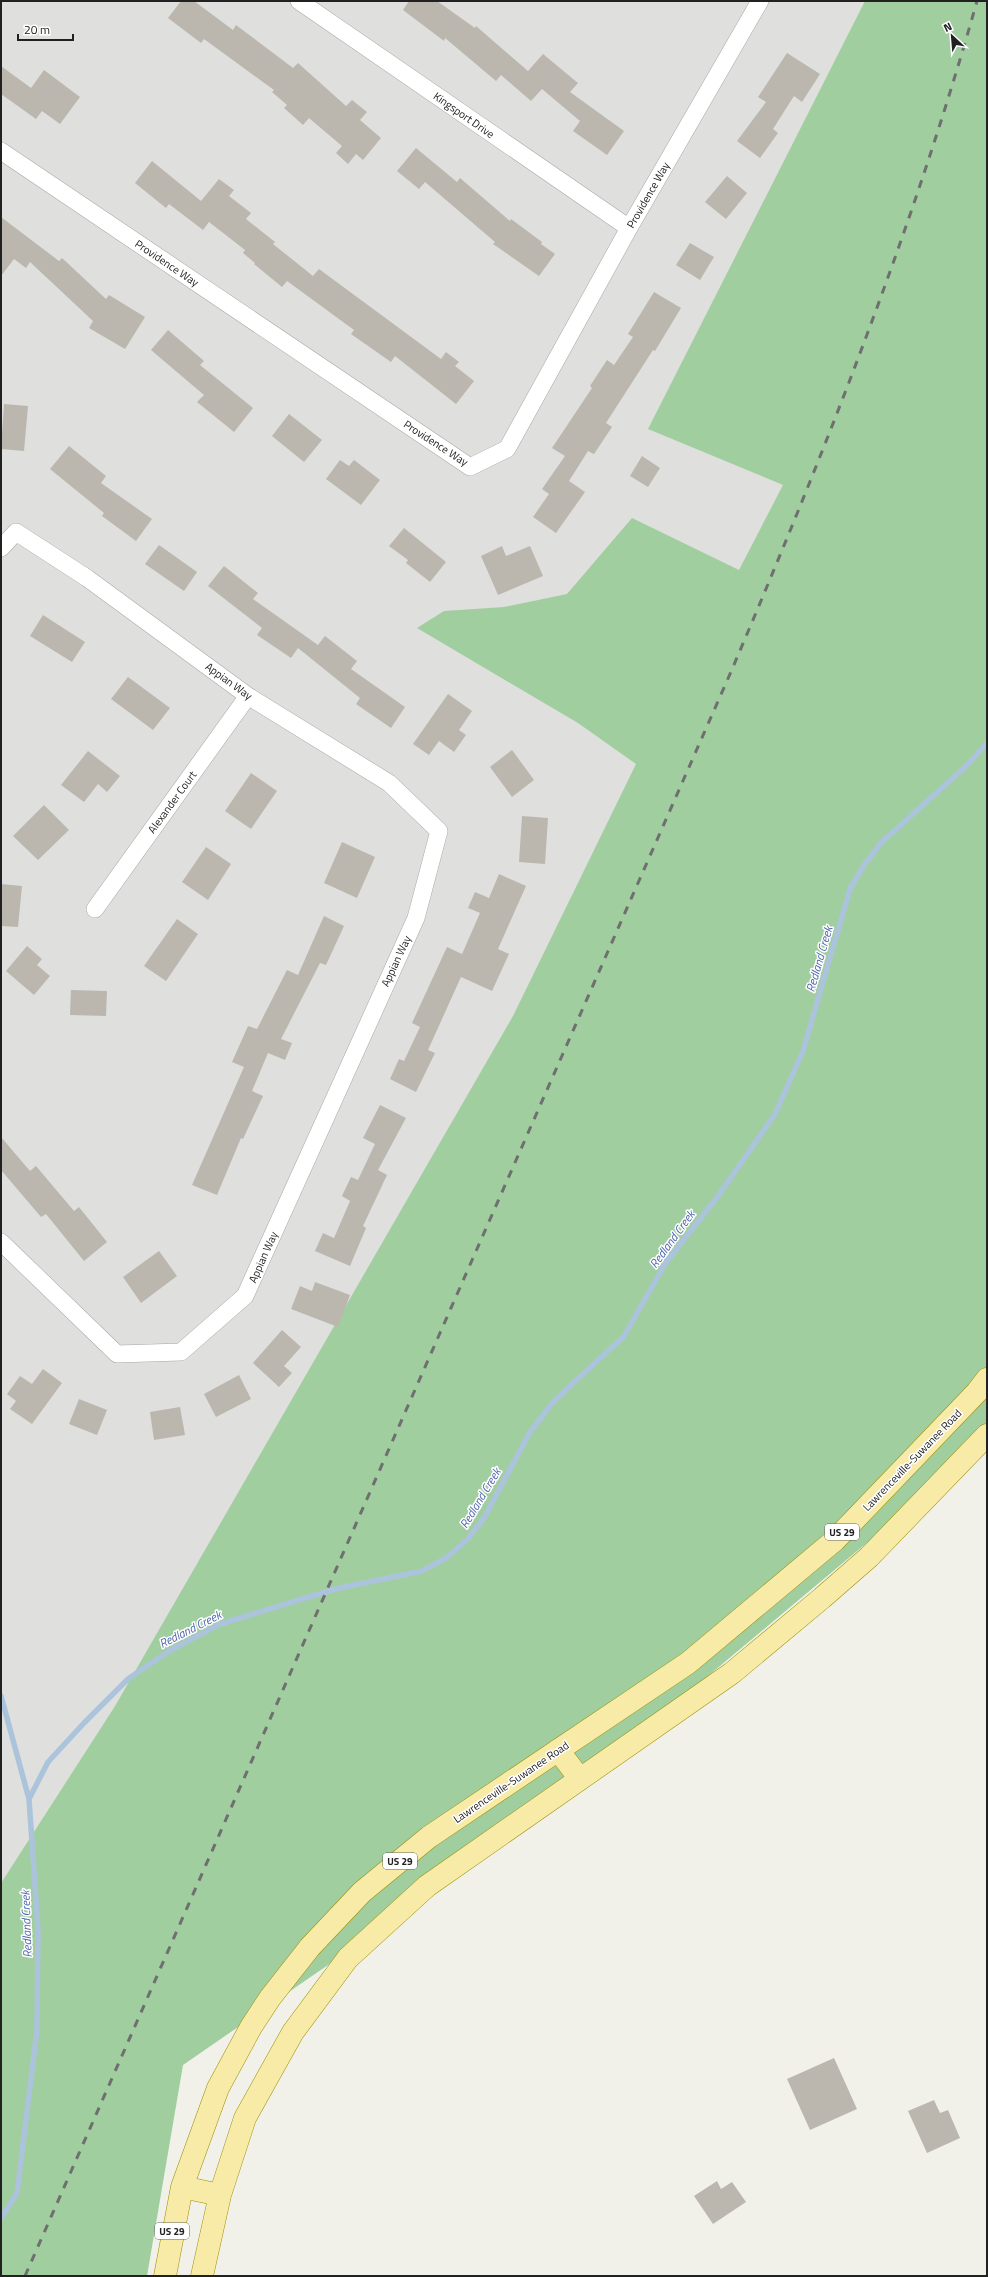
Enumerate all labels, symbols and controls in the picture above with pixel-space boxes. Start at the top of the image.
scale bar [18,16,73,42]
north arrow [932,16,972,56]
text: N [941,18,955,36]
text: 20 m [24,20,50,39]
street label: Kingsport Drive [430,88,498,142]
street label: Providence Way [623,158,674,231]
street label: Providence Way [132,236,203,291]
street label: Providence Way [401,416,472,470]
street label: Appian Way [202,658,256,704]
street label: Alexander Court [144,767,200,837]
water label: Redland Creek [801,922,838,994]
street label: Appian Way [377,932,415,989]
water label: Redland Creek [644,1205,701,1272]
street label: Appian Way [245,1228,282,1285]
street label: Lawrenceville-Suwanee Road [859,1405,965,1515]
water label: Redland Creek [454,1463,506,1532]
road number: US 29 [825,1524,859,1540]
water label: Redland Creek [156,1604,226,1653]
street label: Lawrenceville-Suwanee Road [450,1737,572,1827]
road number: US 29 [383,1853,417,1869]
water label: Redland Creek [15,1888,37,1958]
road number: US 29 [155,2223,189,2239]

